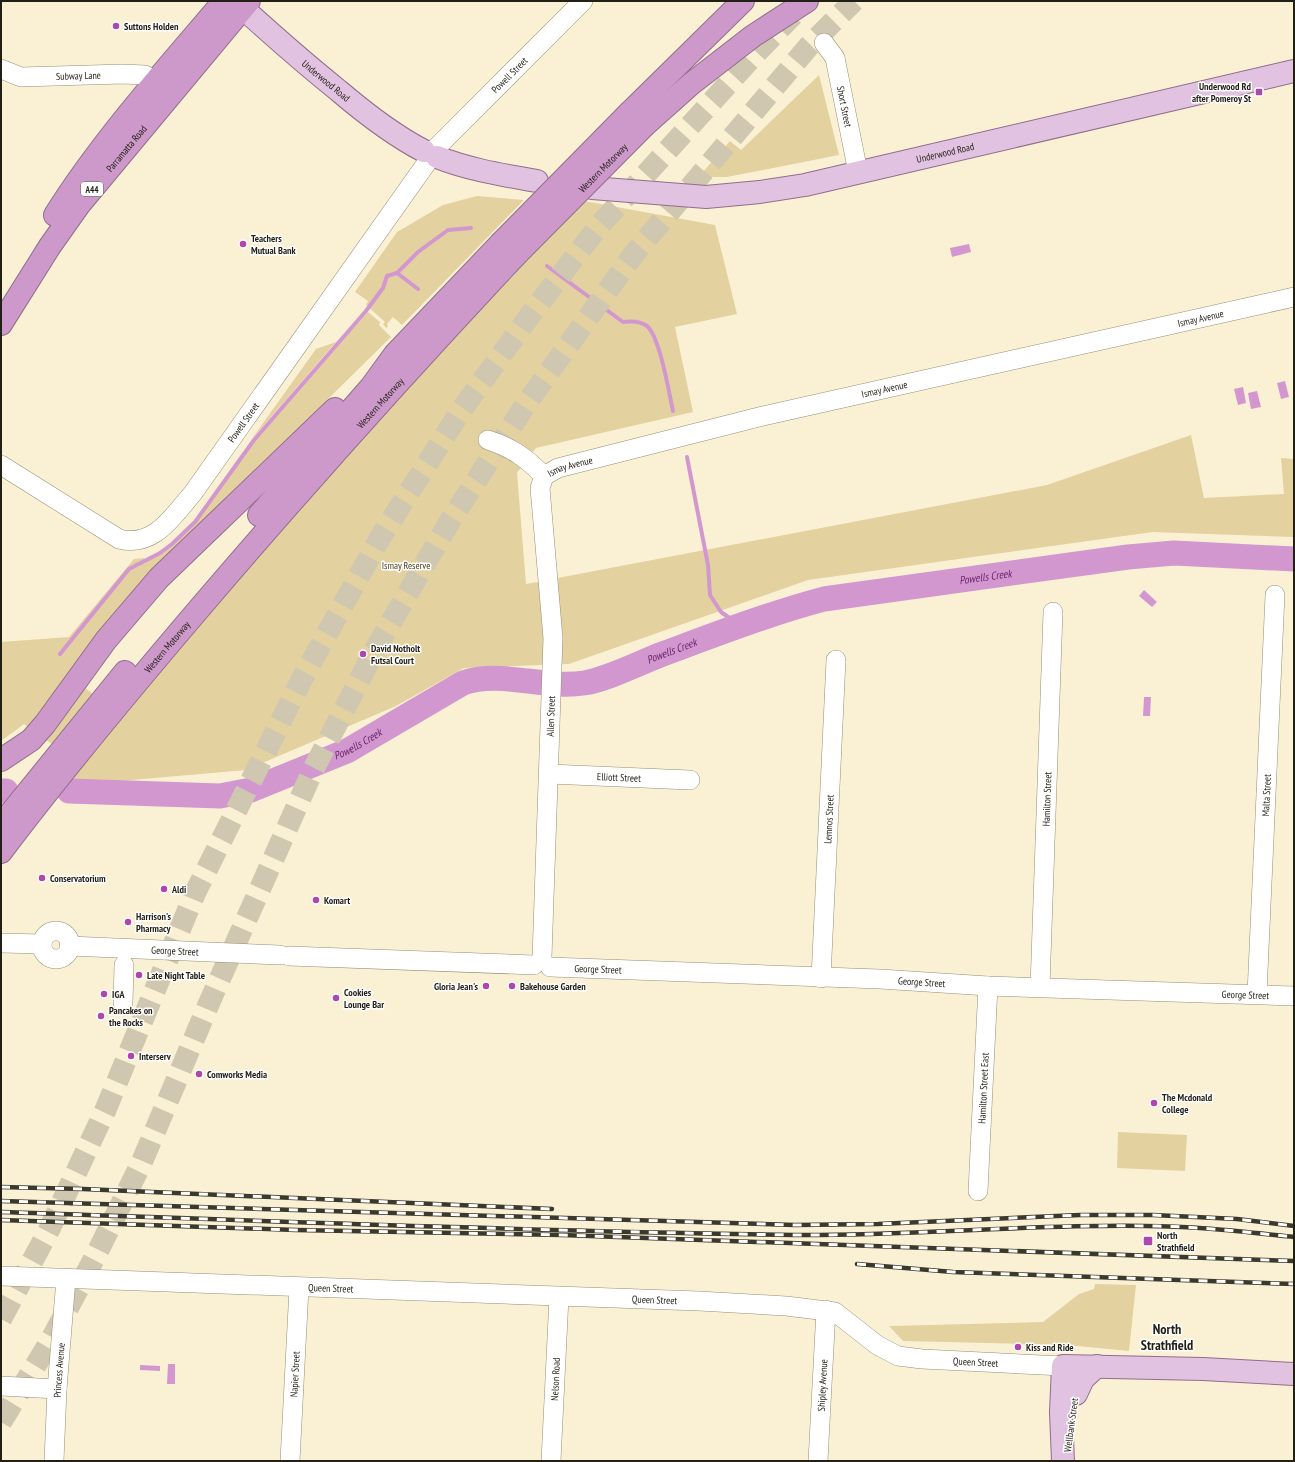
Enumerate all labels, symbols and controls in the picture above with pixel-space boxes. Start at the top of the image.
place label: Suttons Holden [124,20,179,33]
marker: Suttons Holden [111,21,121,31]
street label: Powell Street [488,54,530,96]
street label: Underwood Road [299,57,353,104]
street label: Subway Lane [56,68,101,82]
place label: Underwood Rd after Pomeroy St [1192,80,1252,105]
street label: Short Street [834,85,855,128]
marker: Underwood Rd after Pomeroy St [1254,87,1264,97]
street label: Parramatta Road [103,122,149,174]
street label: Underwood Road [915,139,975,165]
street label: Western Motorway [575,140,630,195]
road number: A44 [81,182,103,196]
place label: Teachers Mutual Bank [251,232,297,257]
marker: Teachers Mutual Bank [238,239,248,249]
street label: Ismay Avenue [1176,306,1225,329]
street label: Western Motorway [354,374,407,431]
street label: Ismay Avenue [860,377,909,400]
street label: Powell Street [225,399,262,445]
street label: Ismay Avenue [545,453,594,479]
park label: Ismay Reserve [382,559,430,572]
water label: Powells Creek [958,566,1014,587]
street label: Western Motorway [141,618,193,675]
water label: Powells Creek [645,634,700,667]
place label: David Notholt Futsal Court [371,642,420,667]
marker: David Notholt Futsal Court [358,649,368,659]
street label: Allen Street [543,695,558,737]
water label: Powells Creek [332,724,386,763]
street label: Elliott Street [597,770,641,784]
street label: Hamilton Street [1039,771,1054,827]
street label: Malta Street [1259,774,1273,817]
street label: Lemnos Street [821,794,836,844]
place label: Conservatorium [50,872,106,885]
marker: Conservatorium [37,873,47,883]
place label: Aldi [171,883,186,896]
marker: Aldi [159,884,169,894]
place label: Komart [324,894,350,907]
marker: Komart [311,895,321,905]
place label: Harrison's Pharmacy [136,910,172,935]
marker: Harrison's Pharmacy [123,917,133,927]
street label: George Street [151,943,199,958]
street label: George Street [574,961,622,976]
place label: Late Night Table [147,969,205,982]
marker: Late Night Table [134,970,144,980]
street label: George Street [898,974,946,990]
place label: Gloria Jean's [434,980,478,993]
place label: Bakehouse Garden [520,980,586,993]
marker: Gloria Jean's [481,981,491,991]
marker: Bakehouse Garden [507,981,517,991]
place label: Cookies Lounge Bar [344,986,384,1011]
street label: George Street [1222,987,1270,1002]
place label: IGA [112,988,125,1001]
marker: IGA [99,989,109,999]
marker: Cookies Lounge Bar [331,993,341,1003]
place label: Pancakes on the Rocks [109,1004,153,1029]
marker: Pancakes on the Rocks [96,1011,106,1021]
place label: Interserv [139,1050,172,1063]
marker: Interserv [126,1051,136,1061]
street label: Hamilton Street East [975,1052,991,1124]
place label: Comworks Media [207,1068,267,1081]
marker: Comworks Media [194,1069,204,1079]
place label: The Mcdonald College [1162,1091,1213,1116]
marker: The Mcdonald College [1149,1098,1159,1108]
place label: North Strathfield [1157,1229,1195,1254]
marker: North Strathfield [1142,1235,1154,1247]
street label: Queen Street [308,1281,354,1295]
street label: Queen Street [632,1292,678,1307]
district label: North Strathfield [1141,1320,1193,1354]
place label: Kiss and Ride [1026,1341,1074,1354]
street label: Princess Avenue [50,1342,67,1398]
marker: Kiss and Ride [1013,1342,1023,1352]
street label: Napier Street [287,1351,302,1397]
street label: Queen Street [953,1354,999,1369]
street label: Nelson Road [547,1357,563,1401]
street label: Shipley Avenue [814,1359,830,1412]
street label: Wellbank Street [1061,1397,1081,1453]

